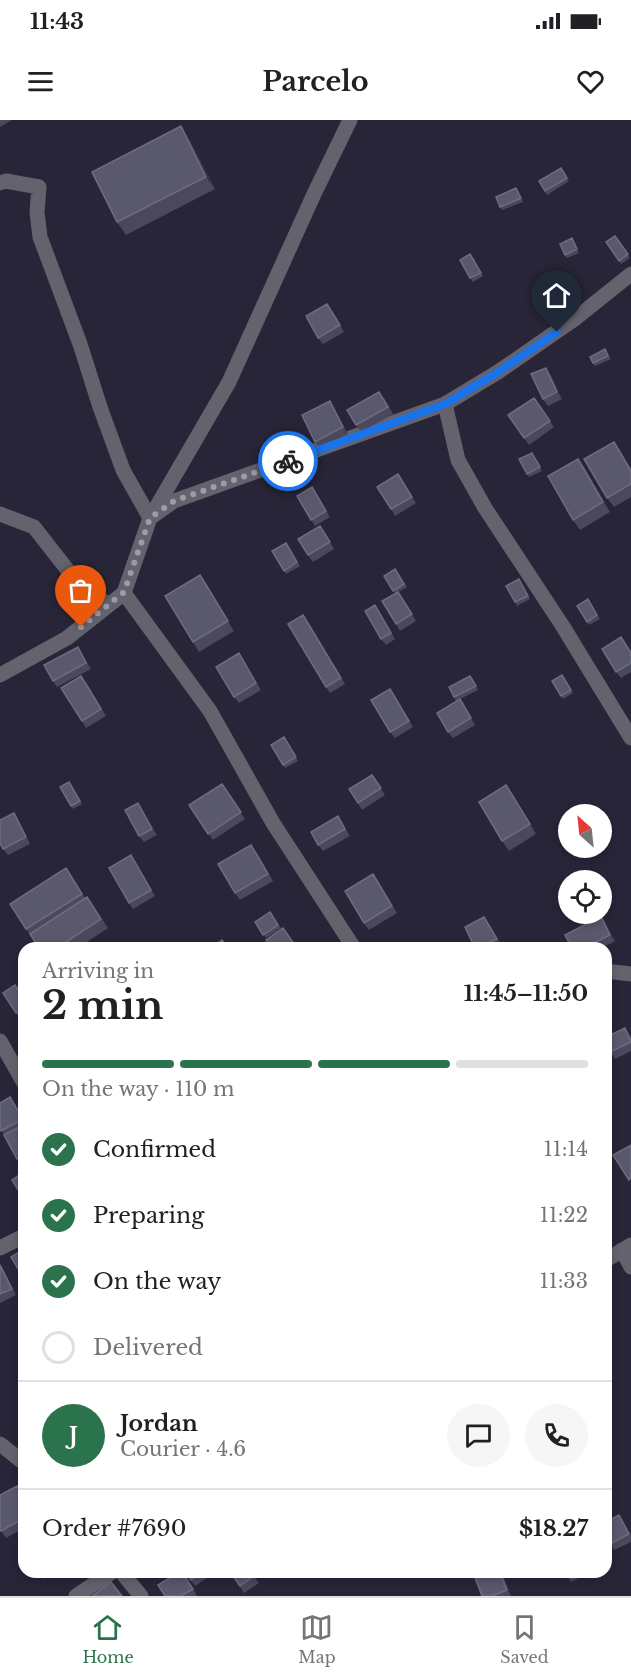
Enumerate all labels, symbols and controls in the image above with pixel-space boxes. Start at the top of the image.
text: 11:43 [30,8,84,35]
icon: menu [24,65,57,98]
text: Parcelo [262,65,369,98]
icon: heart [574,65,607,98]
pin [531,270,582,332]
icon: home [540,279,573,312]
courier [258,431,318,491]
icon: bike [272,445,305,478]
pin [55,565,106,627]
icon: bag [64,574,97,607]
north arrow [558,804,612,858]
map controls [558,804,612,924]
button: locate [558,870,612,924]
text: Arriving in [42,959,154,983]
text: 11:45–11:50 [464,980,588,1007]
text: 2 min [42,981,163,1030]
text: On the way · 110 m [42,1077,235,1101]
icon: check [42,1133,75,1166]
text: Confirmed [93,1136,216,1163]
text: 11:14 [544,1137,588,1161]
icon: check [42,1199,75,1232]
text: Preparing [93,1202,204,1229]
text: 11:22 [540,1203,588,1227]
icon: check [42,1265,75,1298]
text: On the way [93,1268,221,1295]
text: 11:33 [540,1269,588,1293]
text: Delivered [93,1334,203,1361]
button: chat [447,1404,510,1467]
button: phone [525,1404,588,1467]
text: Jordan [120,1410,198,1437]
text: J [69,1422,78,1449]
text: Courier · 4.6 [120,1437,246,1461]
text: Order #7690 [42,1515,186,1542]
text: $18.27 [519,1515,588,1542]
tab: Home [82,1611,134,1667]
tab: Map [298,1611,336,1667]
tab: Saved [500,1611,549,1667]

